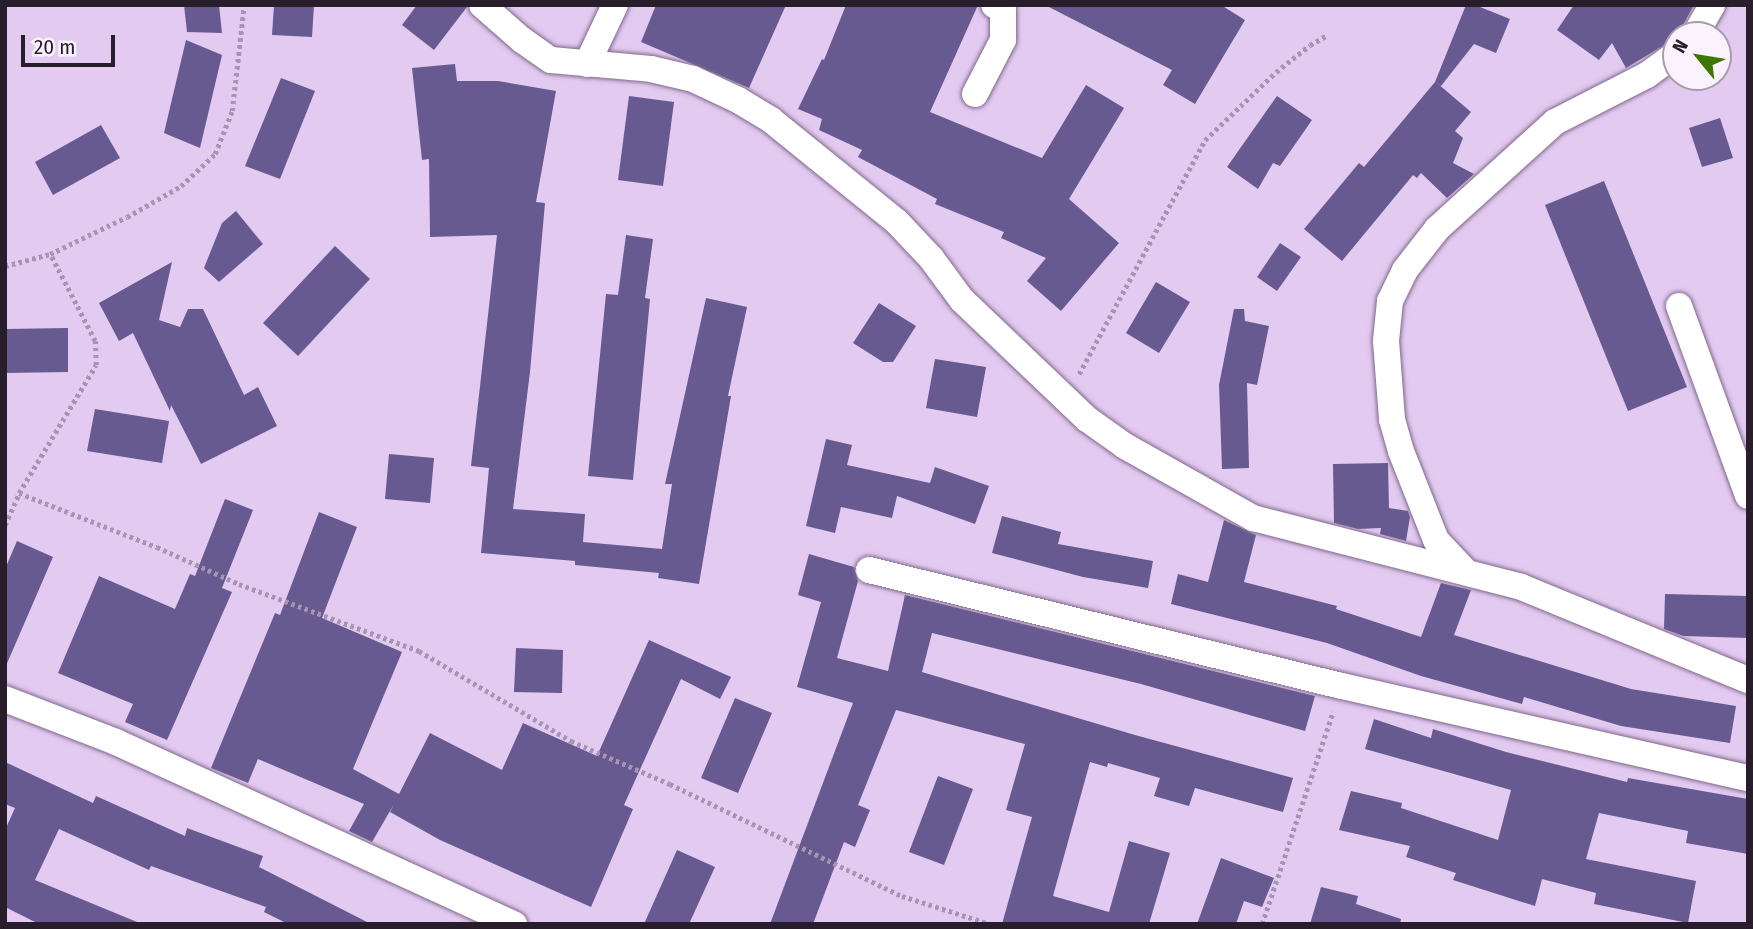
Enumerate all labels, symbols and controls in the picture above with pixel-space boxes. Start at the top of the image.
scale bar [24,21,119,65]
north arrow [1662,21,1732,91]
text: 20 m [34,34,75,60]
text: N [1667,36,1693,57]

